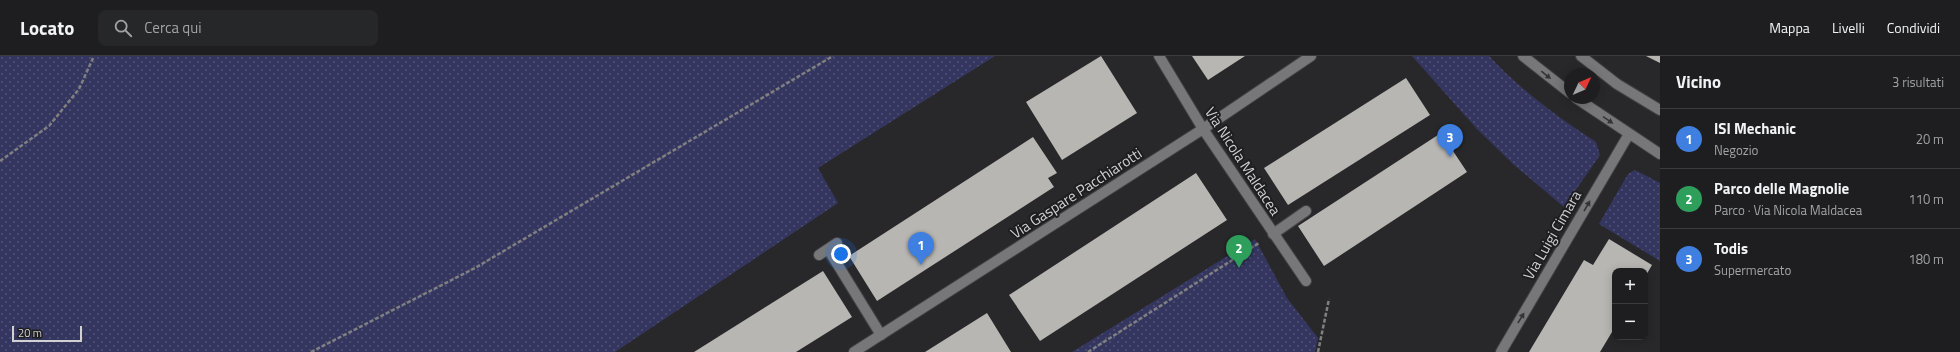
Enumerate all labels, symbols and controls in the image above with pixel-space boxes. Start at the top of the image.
search box [98,10,378,46]
text: Locato [20,13,74,42]
text: Cerca qui [144,16,201,39]
icon: search [112,17,134,39]
text: Mappa [1769,17,1810,38]
text: Livelli [1832,17,1865,38]
text: Condividi [1887,17,1940,38]
north arrow [1564,68,1600,104]
text: Vicino [1676,69,1721,95]
one-way arrow [1541,71,1552,80]
text: 3 risultati [1892,72,1944,92]
street label: Via Nicola Maldacea [1199,102,1287,220]
one-way arrow [1603,117,1614,124]
text: ISI Mechanic [1714,117,1796,140]
pin: 3 [1437,124,1463,157]
text: 1 [1685,129,1693,149]
text: 20 m [1916,129,1944,149]
text: Negozio [1714,140,1758,160]
street label: Via Gaspare Pacchiarotti [1006,142,1146,244]
text: Parco delle Magnolie [1714,177,1849,200]
street label: Via Luigi Cimara [1517,186,1587,284]
text: 2 [1685,189,1693,209]
text: 110 m [1908,189,1944,209]
one-way arrow [1583,200,1590,212]
text: Parco · Via Nicola Maldacea [1714,200,1862,220]
pin: 1 [908,232,934,265]
pin: 2 [1226,235,1252,268]
text: Todis [1714,237,1748,260]
your location [831,244,851,264]
text: 3 [1685,249,1693,269]
text: 180 m [1908,249,1944,269]
text: Supermercato [1714,260,1791,280]
map controls [1612,268,1648,340]
button: + [1612,268,1648,304]
button: − [1612,304,1648,340]
one-way arrow [1517,312,1524,324]
scale bar [12,324,82,343]
text: 20 m [18,325,42,341]

